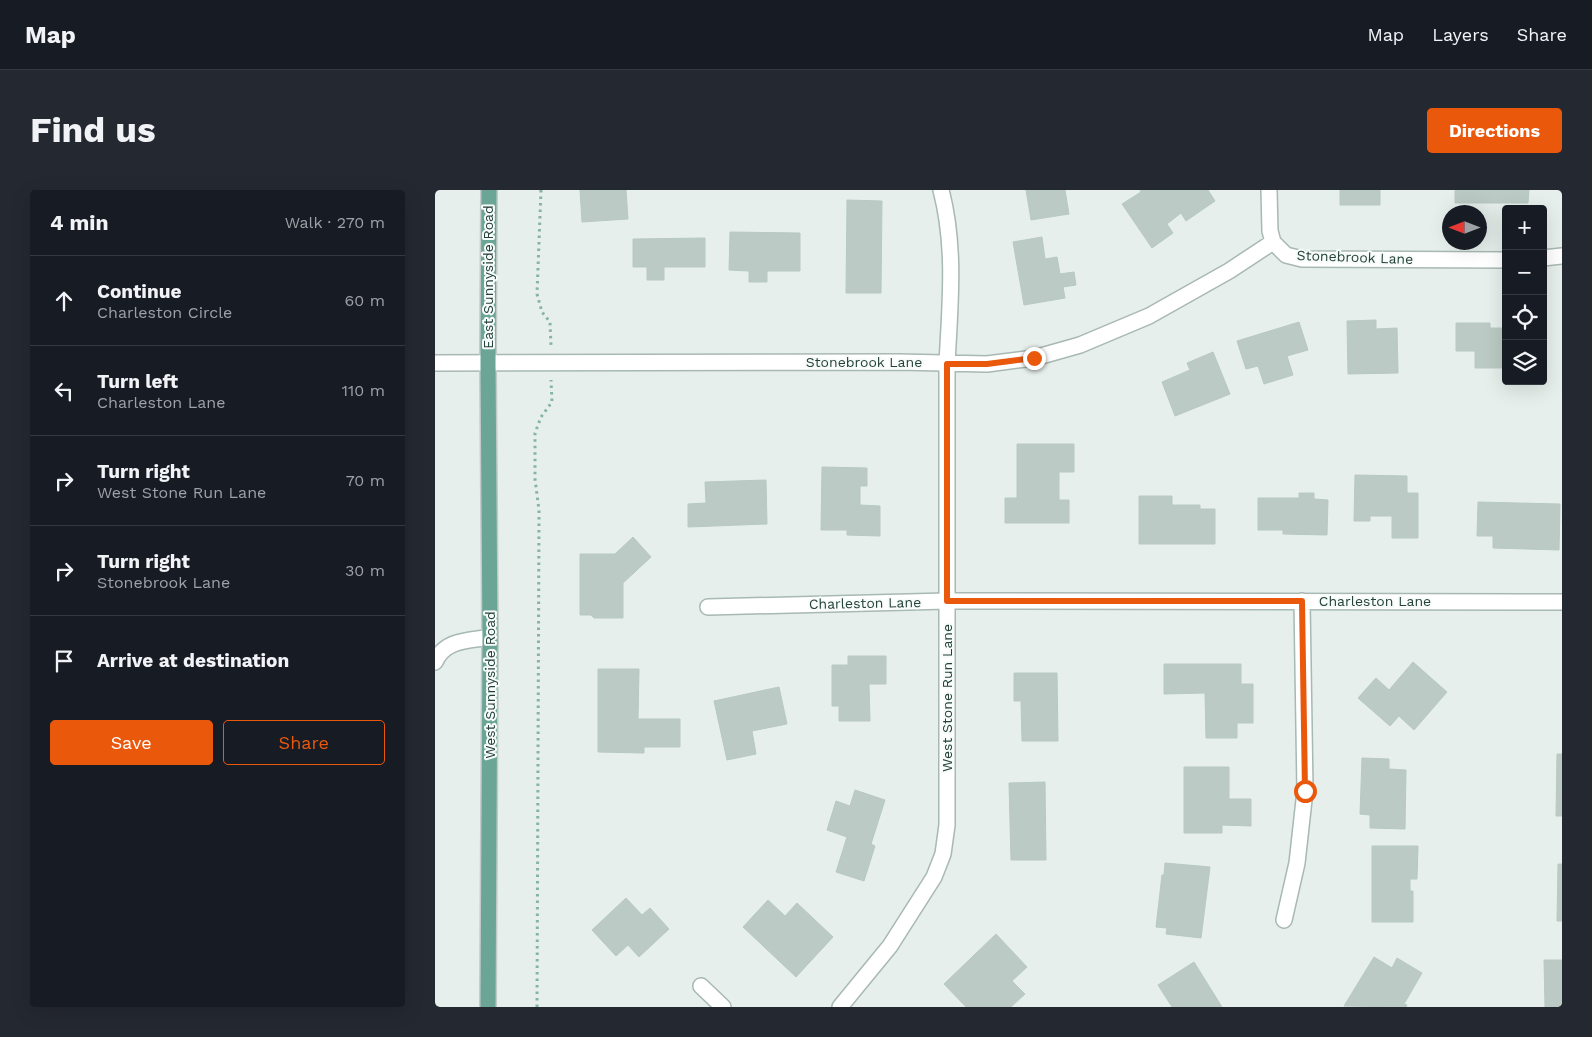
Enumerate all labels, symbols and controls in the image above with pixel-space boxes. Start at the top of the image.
text: Map [25,21,76,49]
text: Map [1367,24,1404,45]
text: Layers [1432,24,1489,45]
text: Share [1517,24,1567,45]
button: Directions [1427,108,1562,153]
text: Find us [30,109,156,151]
street label: East Sunnyside Road [480,205,496,349]
north arrow [1442,205,1487,250]
map controls [1502,205,1547,385]
button: + [1502,205,1547,250]
text: 4 min [50,210,108,235]
text: Walk · 270 m [285,213,385,232]
street label: Stonebrook Lane [1297,247,1413,267]
button: − [1502,250,1547,295]
text: Continue [97,280,181,303]
icon: ahead [50,287,78,315]
text: 60 m [345,291,385,310]
button: locate [1502,295,1547,340]
text: Charleston Circle [97,303,232,322]
button: layers [1502,340,1547,385]
route end [1023,347,1046,370]
street label: Stonebrook Lane [806,354,922,370]
text: Turn left [97,370,178,393]
icon: left [50,377,78,405]
text: 110 m [342,381,385,400]
text: Charleston Lane [97,393,225,412]
text: Turn right [97,460,190,483]
icon: right [50,467,78,495]
text: 70 m [346,471,385,490]
text: West Stone Run Lane [97,483,266,502]
text: Turn right [97,550,190,573]
icon: right [50,557,78,585]
text: 30 m [345,561,385,580]
text: Stonebrook Lane [97,573,230,592]
street label: Charleston Lane [1319,593,1431,609]
street label: Charleston Lane [809,594,921,612]
street label: West Sunnyside Road [482,611,498,759]
street label: West Stone Run Lane [939,624,955,772]
icon: arrive [50,647,78,675]
text: Arrive at destination [97,649,289,672]
button: Save [50,720,213,765]
button: Share [223,720,385,765]
route start [1294,780,1317,803]

